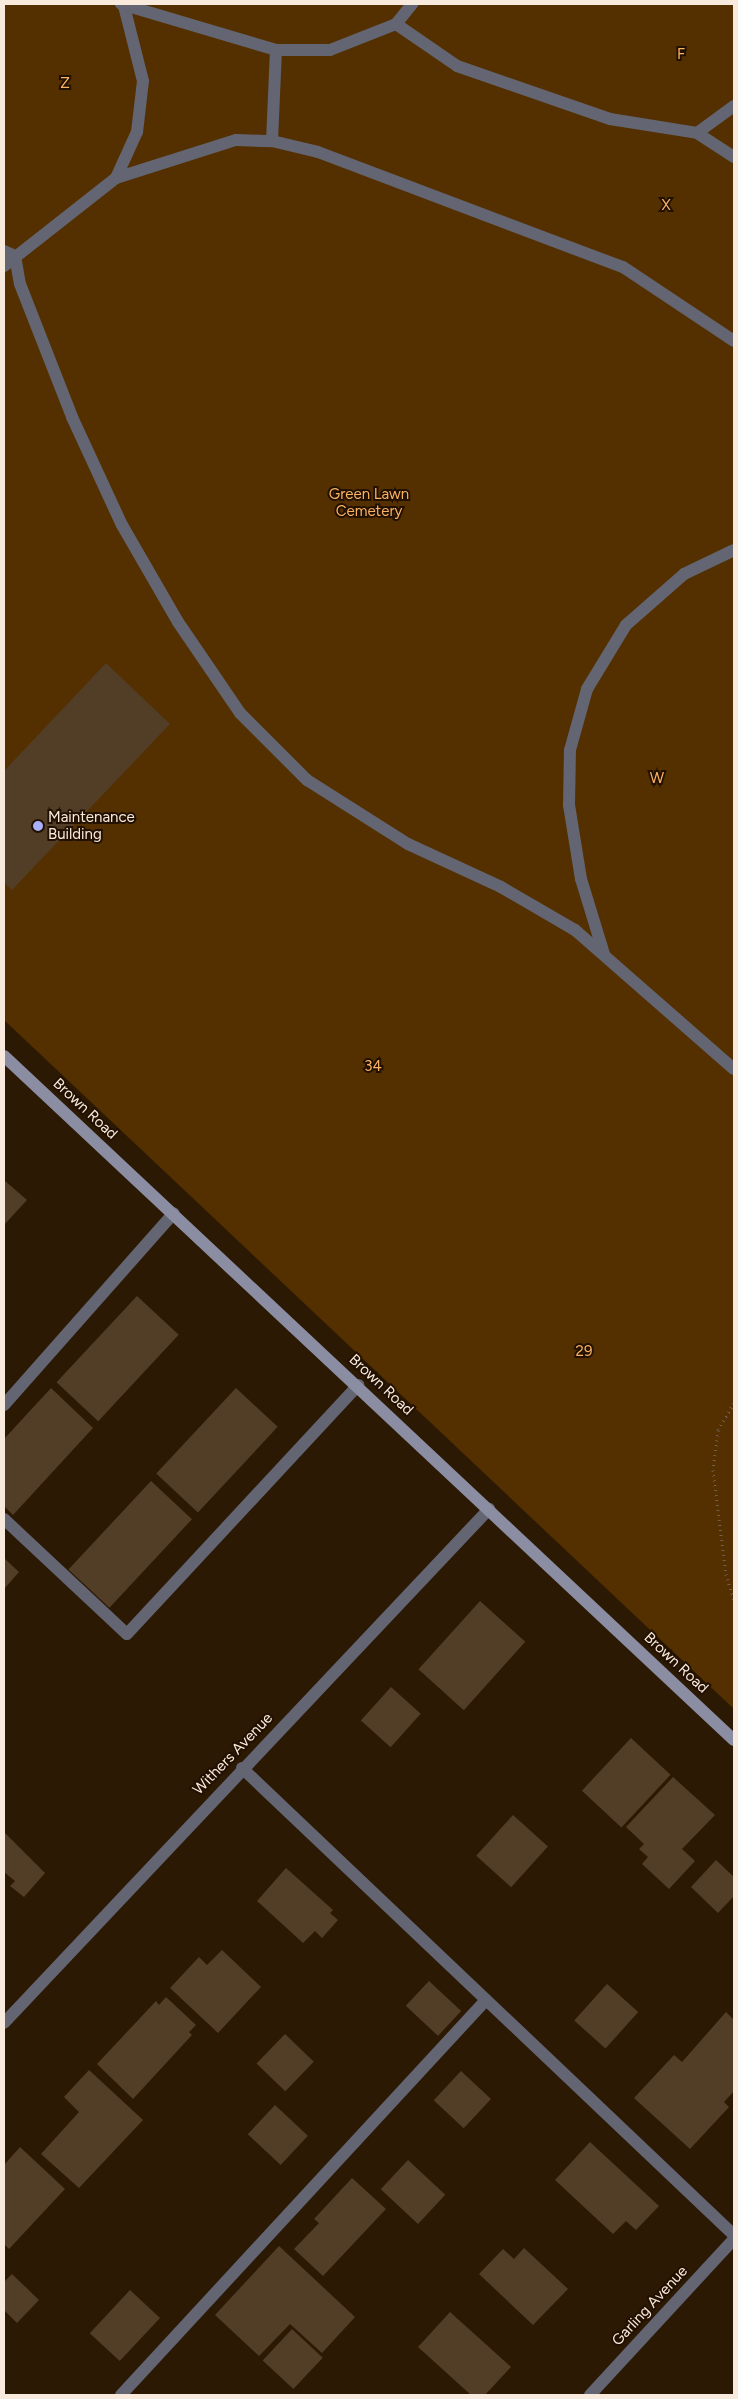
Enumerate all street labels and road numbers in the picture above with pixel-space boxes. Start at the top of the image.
street label: Brown Road [49,1075,121,1143]
street label: Brown Road [345,1351,417,1419]
street label: Brown Road [640,1629,712,1697]
street label: Withers Avenue [190,1709,276,1799]
street label: Garling Avenue [608,2262,692,2350]

